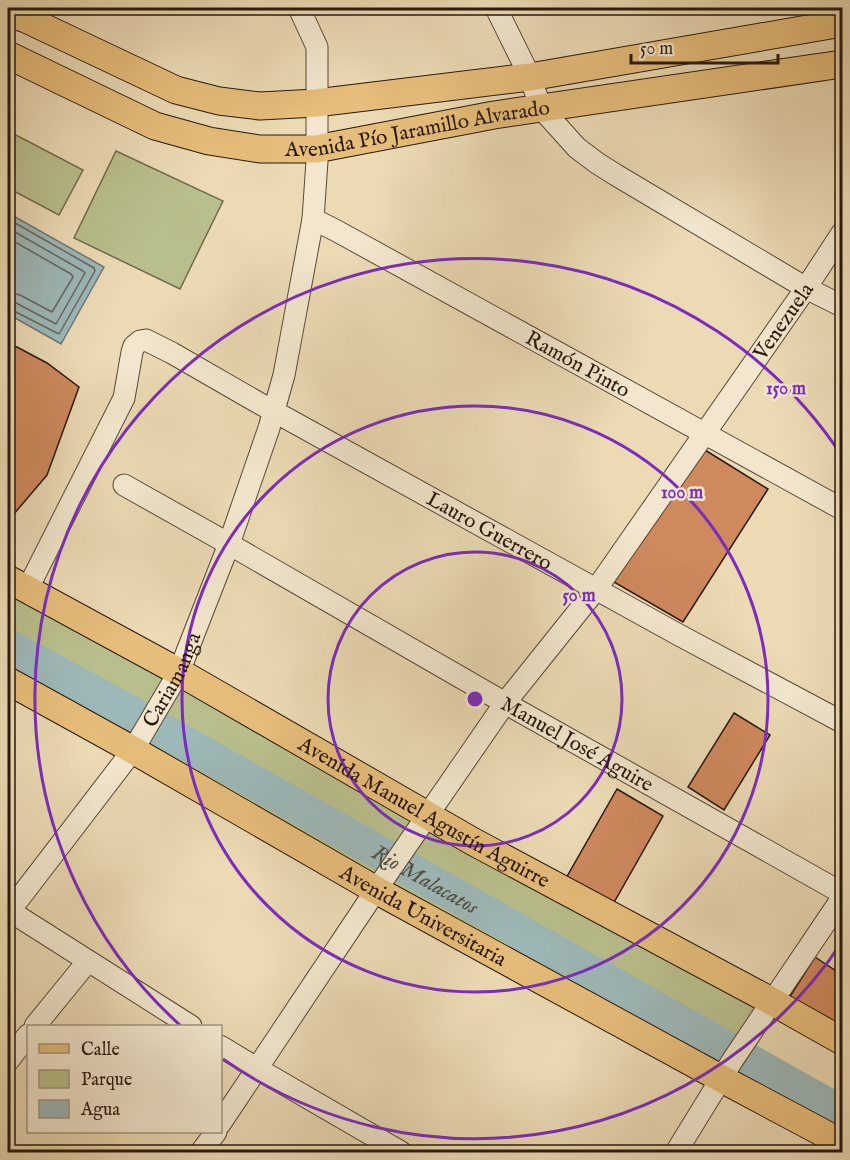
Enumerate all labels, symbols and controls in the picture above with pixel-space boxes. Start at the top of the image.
scale bar [631,27,778,65]
text: 50 m [640,38,673,61]
street label: Avenida Pío Jaramillo Alvarado [284,95,552,164]
street label: Venezuela [747,277,821,367]
street label: Ramón Pinto [520,325,634,405]
text: 150 m [766,378,806,401]
text: 100 m [661,482,703,505]
street label: Lauro Guerrero [421,486,557,577]
text: 50 m [562,585,596,608]
street label: Cariamanga [137,628,209,733]
centre of rings [465,689,485,709]
street label: Manuel José Aguire [495,691,658,799]
street label: Avenida Manuel Agustín Aguirre [292,731,554,895]
water label: Rio Malacatos [366,839,484,922]
street label: Avenida Universitaria [333,859,512,974]
legend [27,1025,222,1133]
text: Calle [81,1039,120,1062]
text: Parque [81,1069,132,1092]
text: Agua [80,1099,120,1122]

